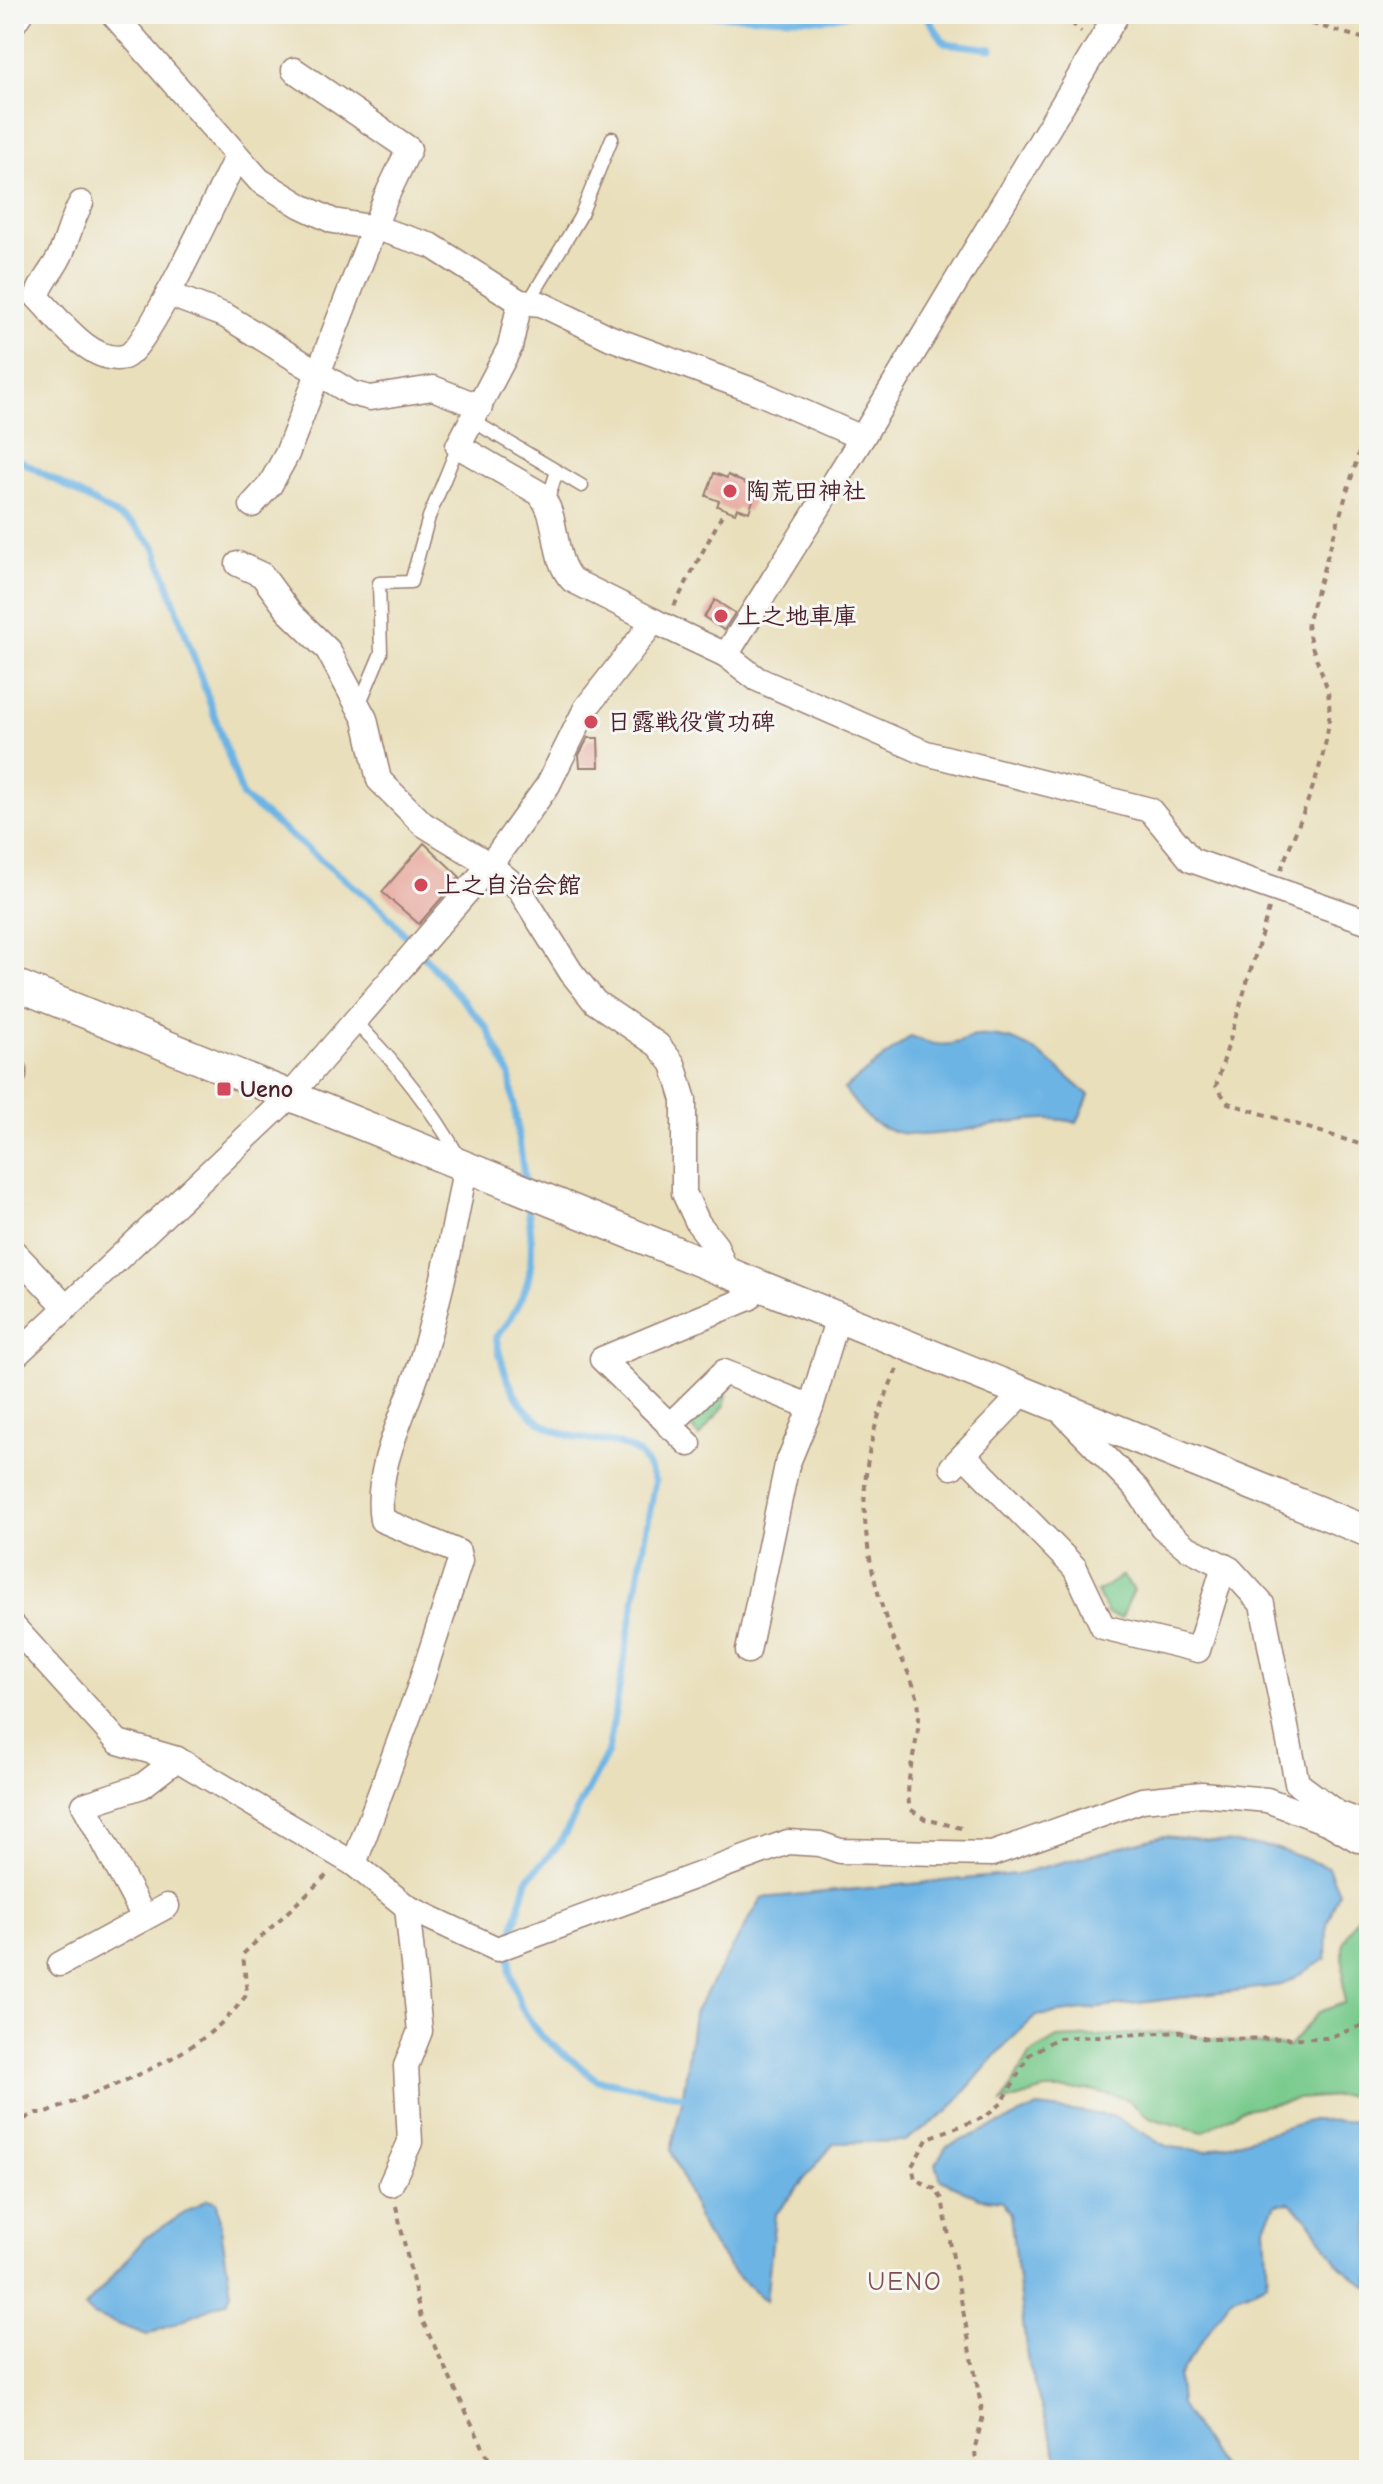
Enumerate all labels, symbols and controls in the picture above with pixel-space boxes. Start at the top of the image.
place label: 陶荒田神社 [746,477,866,505]
marker: 陶荒田神社 [721,482,739,500]
place label: 上之地車庫 [737,602,857,630]
marker: 上之地車庫 [712,607,730,625]
place label: 日露戦役賞功碑 [607,708,775,736]
marker: 日露戦役賞功碑 [582,713,600,731]
place label: 上之自治会館 [437,871,581,899]
marker: 上之自治会館 [412,876,430,894]
place label: Ueno [240,1075,293,1103]
marker: Ueno [215,1080,233,1098]
district label: UENO [867,2267,943,2297]

